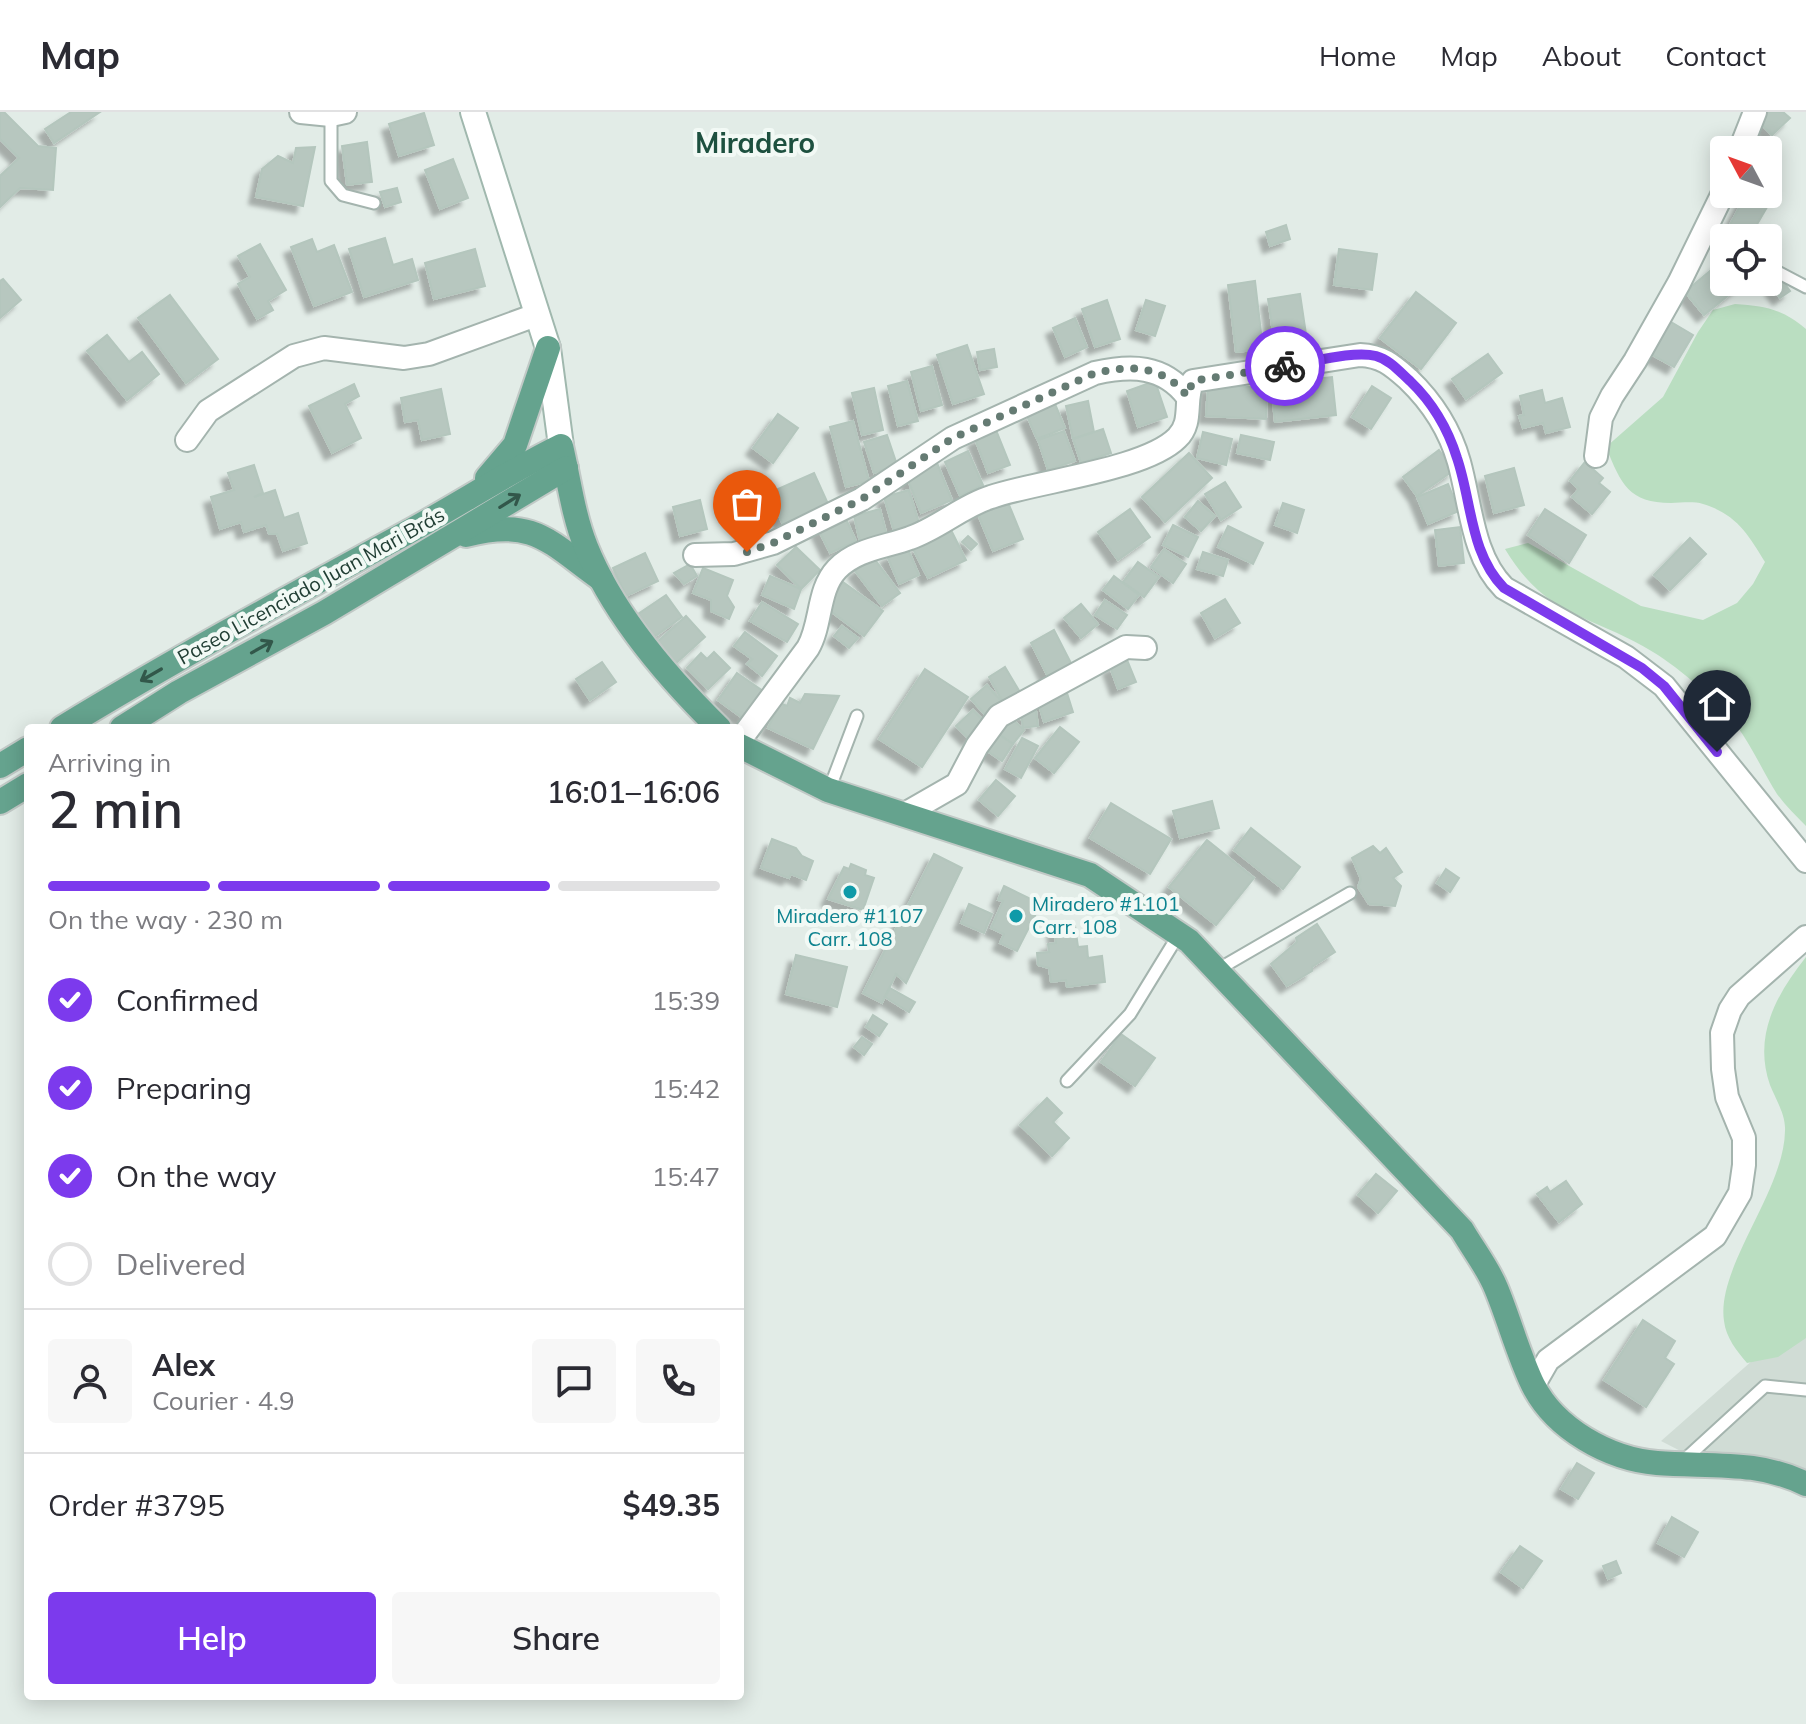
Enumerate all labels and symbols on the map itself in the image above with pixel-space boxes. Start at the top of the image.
district label: Miradero [695,125,815,160]
north arrow [1710,136,1782,208]
courier [1245,326,1325,406]
pin [713,470,781,552]
one-way arrow [498,492,521,508]
street label: Paseo Licenciado Juan Mari Brás [173,502,449,670]
one-way arrow [249,638,273,654]
one-way arrow [140,667,163,683]
pin [1683,670,1751,752]
marker: Miradero #1107 Carr. 108 [841,883,859,901]
place label: Miradero #1101 Carr. 108 [1032,891,1180,939]
place label: Miradero #1107 Carr. 108 [776,903,924,951]
marker: Miradero #1101 Carr. 108 [1007,907,1025,925]

